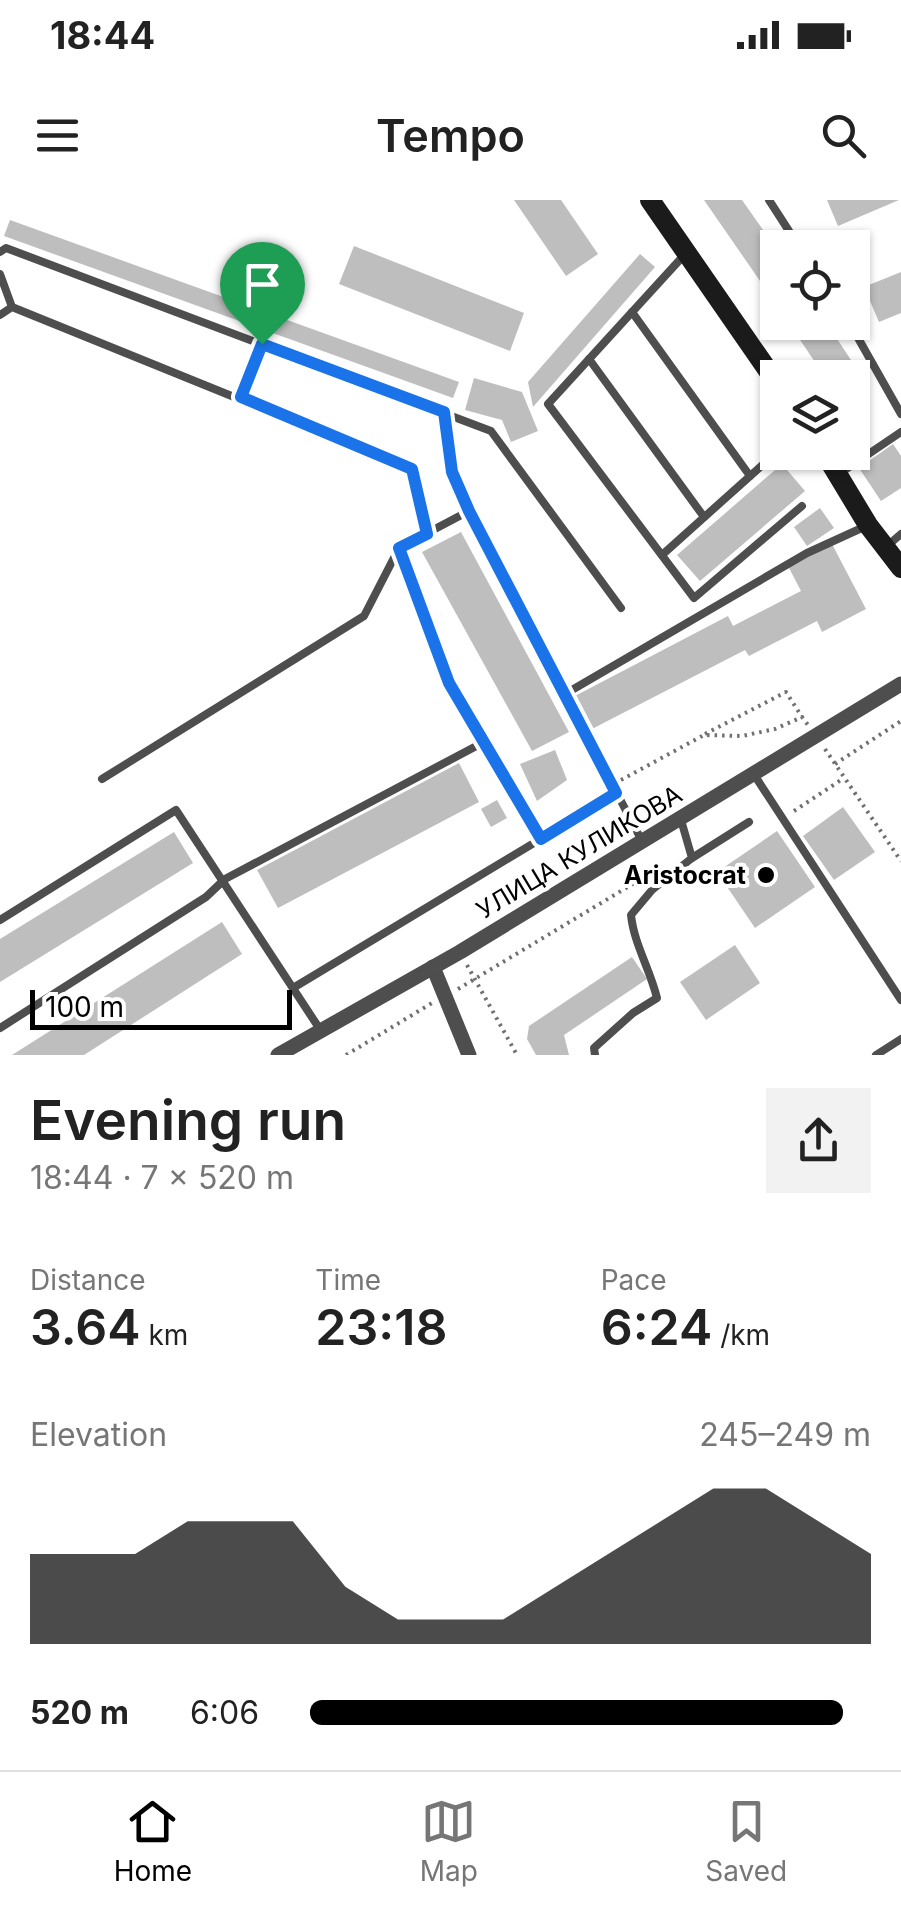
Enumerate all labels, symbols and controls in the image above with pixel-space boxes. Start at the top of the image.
text: 18:44 [50,12,155,58]
icon: menu [30,108,85,163]
text: Tempo [376,108,525,163]
icon: search [816,108,871,163]
map controls [760,230,870,470]
button: locate [760,230,870,340]
pin [220,242,305,345]
icon: arrive [235,257,290,312]
button: layers [760,360,870,470]
street label: УЛИЦА КУЛИКОВА [471,779,687,925]
place label: Aristocrat [624,860,746,890]
marker: Aristocrat [755,864,777,886]
scale bar [30,985,292,1030]
text: 100 m [45,990,124,1024]
text: Evening run [30,1087,346,1153]
button: share [766,1088,871,1193]
text: 18:44 · 7 × 520 m [30,1158,294,1197]
text: Distance [30,1263,146,1297]
text: Time [315,1263,381,1297]
text: Pace [601,1263,667,1297]
text: 3.64 [30,1297,141,1357]
text: 23:18 [315,1297,447,1357]
text: 6:24 [601,1297,712,1357]
text: km [141,1318,188,1352]
text: /km [712,1318,770,1352]
text: Elevation [30,1415,167,1454]
text: 245–249 m [699,1415,871,1454]
text: 520 m [30,1693,129,1732]
text: 6:06 [190,1693,259,1732]
tab: Home [114,1794,192,1888]
tab: Map [420,1794,478,1888]
tab: Saved [705,1794,787,1888]

